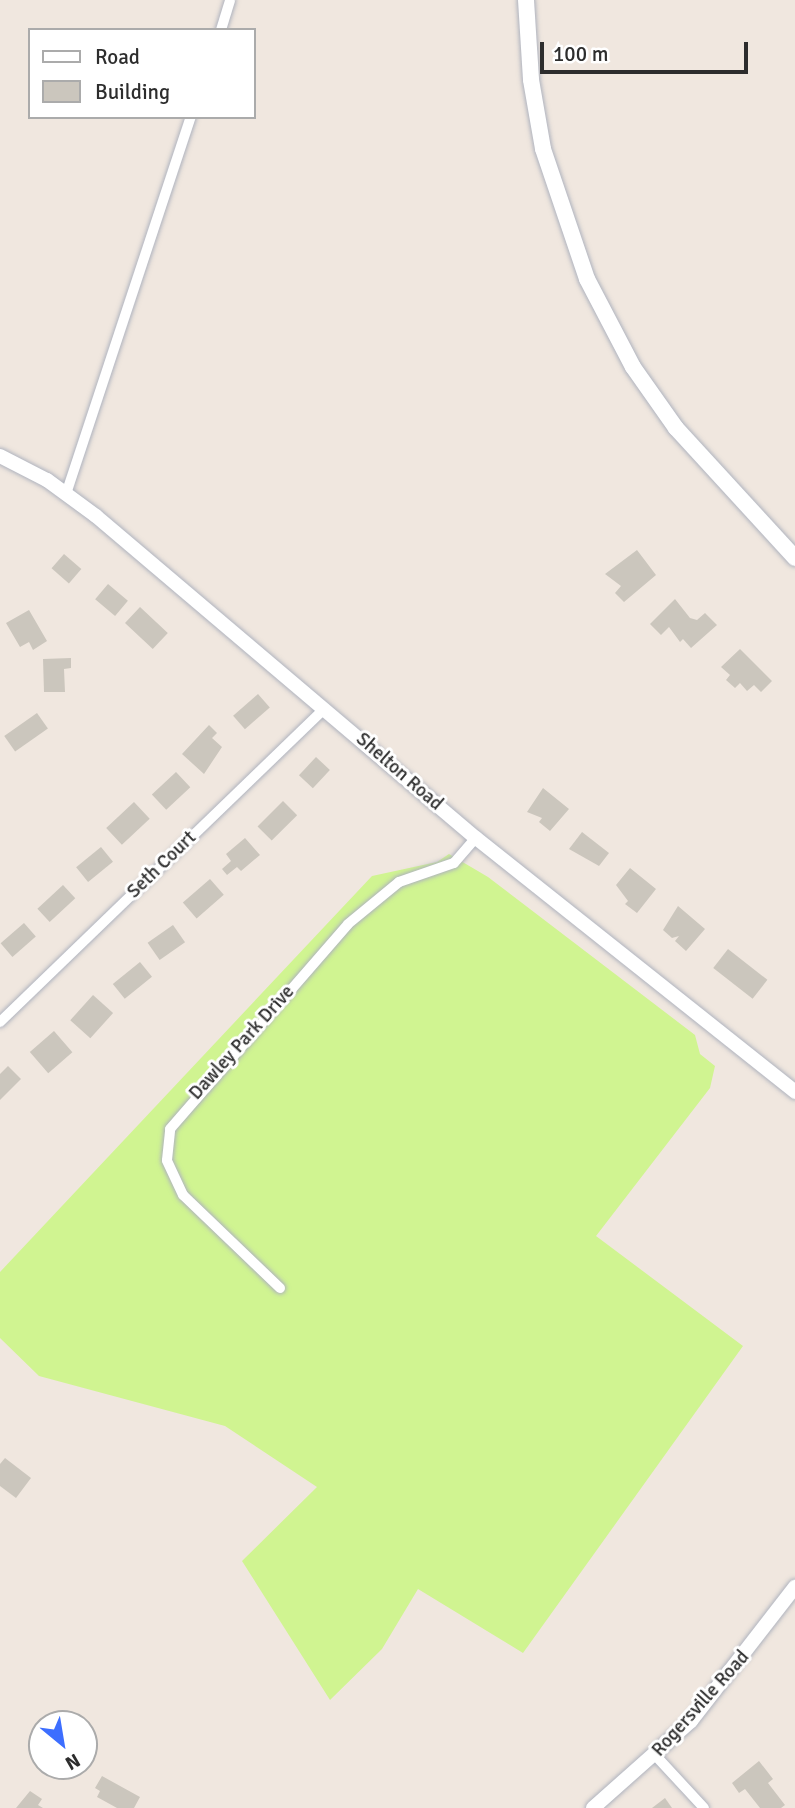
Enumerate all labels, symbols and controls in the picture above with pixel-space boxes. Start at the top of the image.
legend [28,28,256,119]
scale bar [543,28,751,72]
text: 100 m [553,41,608,67]
text: Road [95,44,140,70]
text: Building [95,79,170,105]
street label: Shelton Road [351,728,447,816]
street label: Seth Court [123,827,201,903]
street label: Dawley Park Drive [185,981,299,1105]
street label: Rogersville Road [648,1646,754,1762]
north arrow [28,1710,98,1780]
text: N [61,1748,84,1775]

